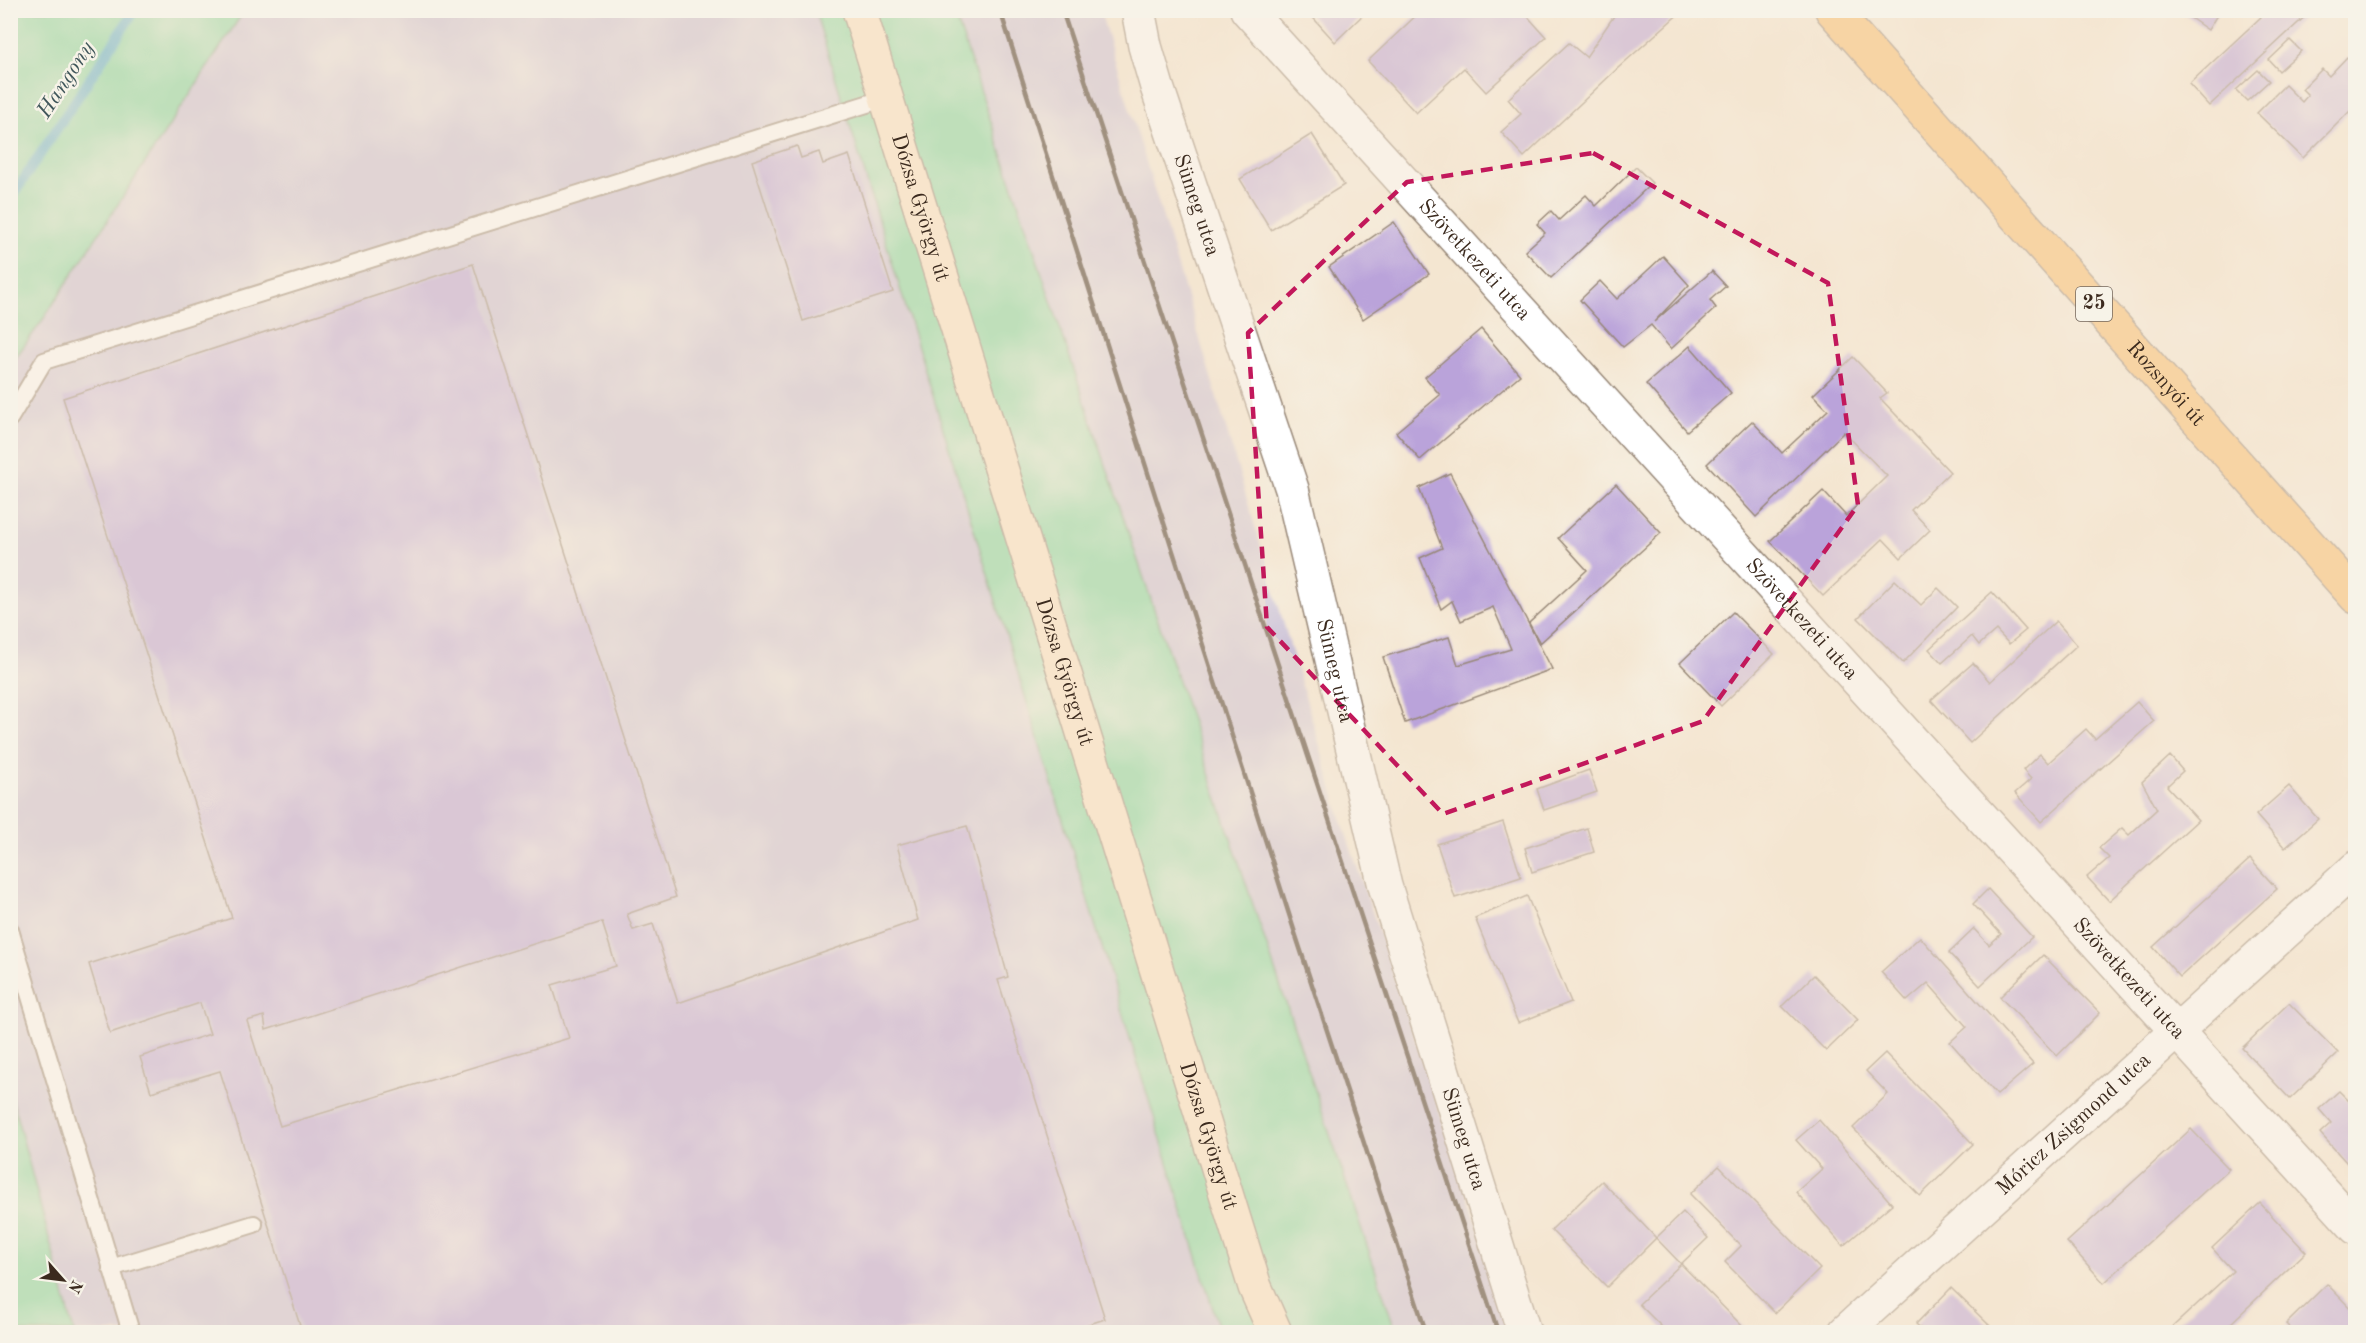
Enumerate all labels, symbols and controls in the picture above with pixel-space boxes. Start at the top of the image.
water label: Hangony [33,37,99,123]
street label: Dózsa György út [888,131,953,284]
street label: Sümeg utca [1170,152,1223,259]
street label: Szövetkezeti utca [1414,195,1535,324]
road number: 25 [2076,287,2112,321]
street label: Rozsnyói út [2123,337,2209,430]
street label: Szövetkezeti utca [1742,555,1862,684]
street label: Dózsa György út [1032,596,1097,748]
street label: Sümeg utca [1312,617,1357,725]
street label: Szövetkezeti utca [2069,914,2189,1043]
street label: Móricz Zsigmond utca [1993,1049,2155,1199]
street label: Dózsa György út [1175,1060,1241,1212]
street label: Sümeg utca [1438,1085,1490,1193]
north arrow [33,1250,93,1310]
text: N [64,1277,84,1296]

